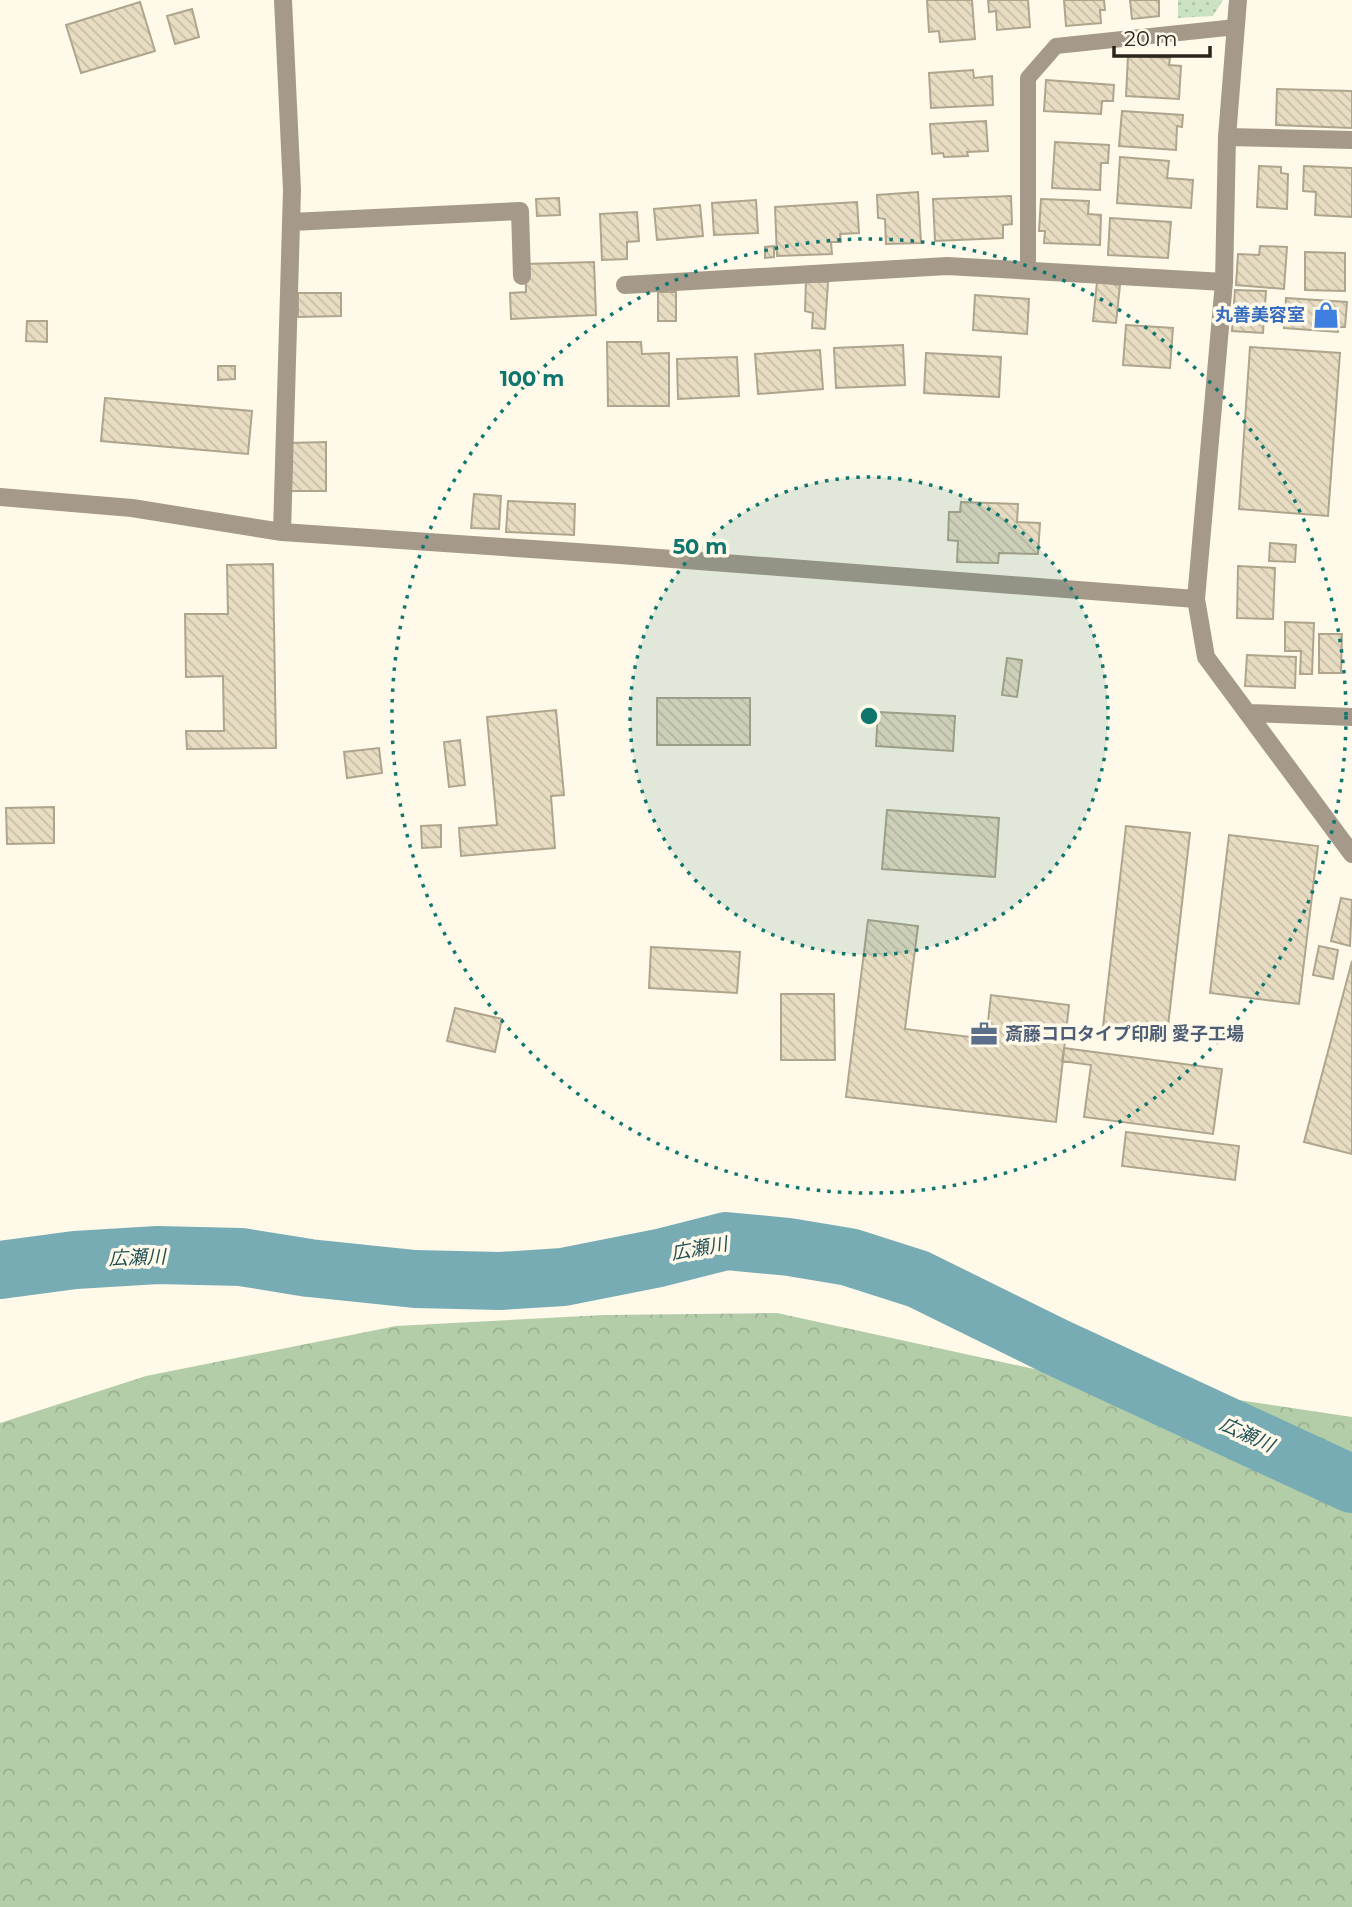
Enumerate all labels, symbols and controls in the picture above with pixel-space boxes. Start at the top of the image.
scale bar [1114,14,1210,58]
text: 20 m [1124,26,1178,51]
shop icon: 丸善美容室 [1311,300,1341,330]
place label: 丸善美容室 [1215,304,1305,326]
text: 100 m [500,366,564,391]
text: 50 m [673,534,727,559]
centre of rings [857,704,881,728]
office icon: 斎藤コロタイプ印刷 愛子工場 [969,1019,999,1049]
place label: 斎藤コロタイプ印刷 愛子工場 [1005,1023,1244,1045]
water label: 広瀬川 [669,1232,731,1265]
water label: 広瀬川 [108,1245,168,1270]
water label: 広瀬川 [1216,1412,1279,1458]

